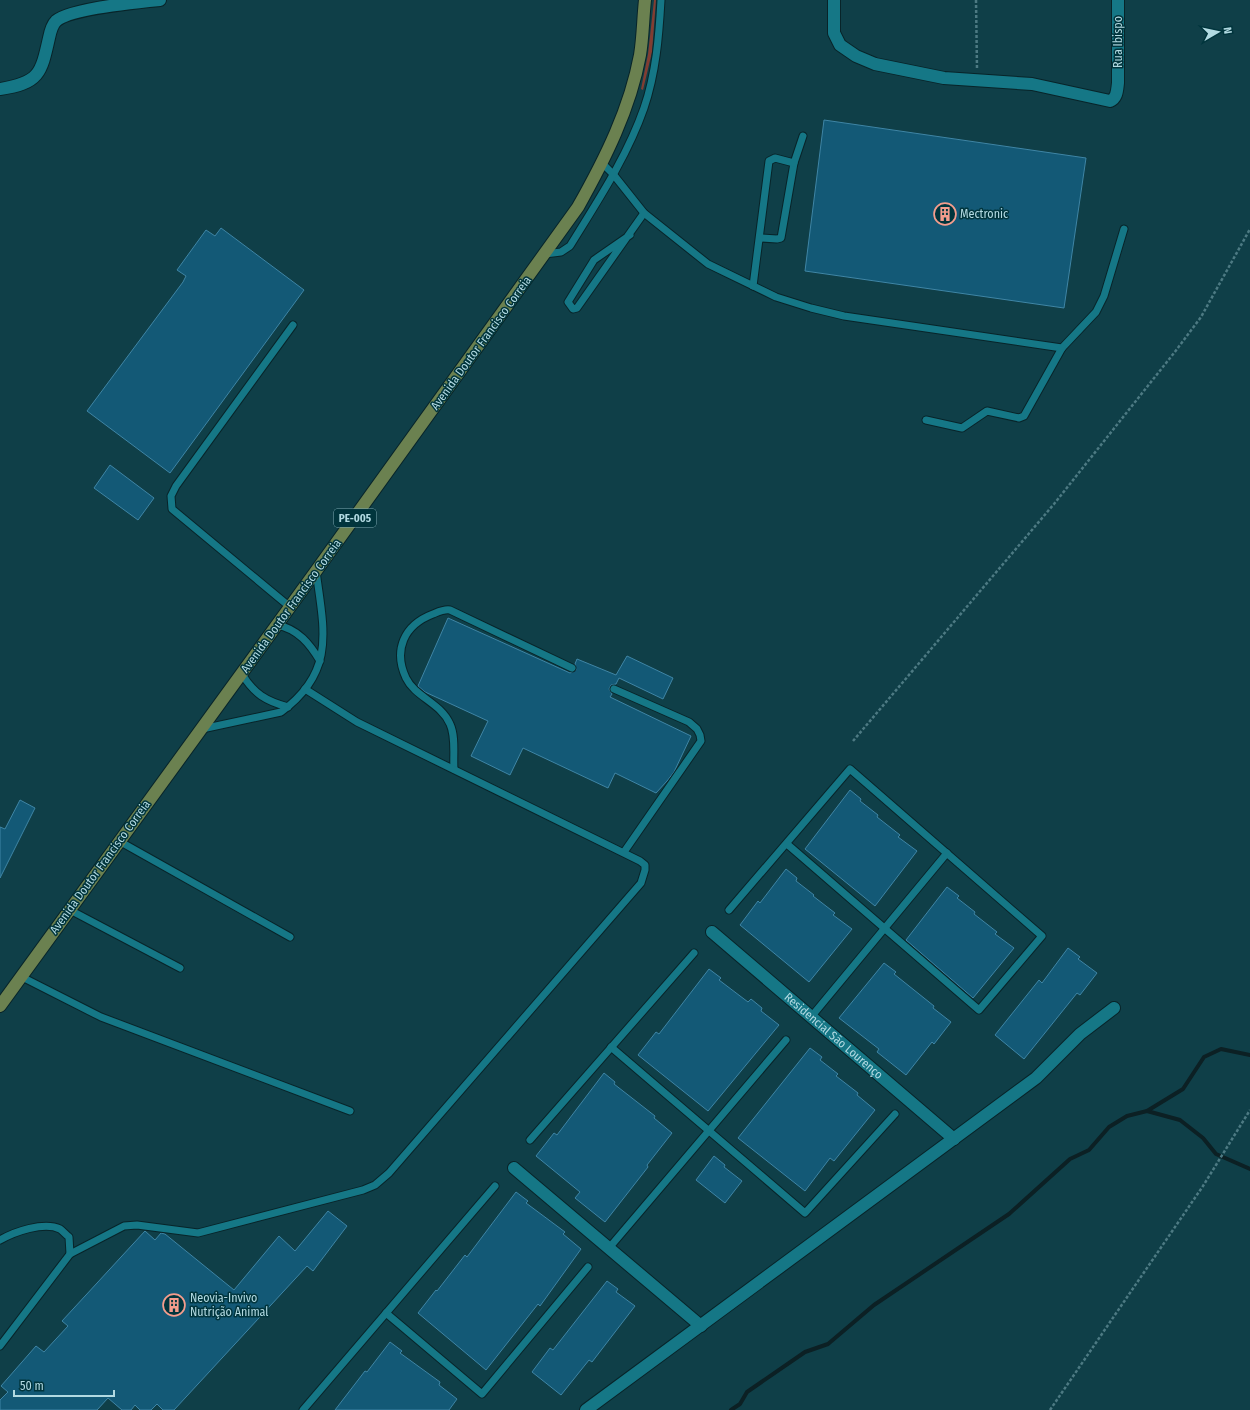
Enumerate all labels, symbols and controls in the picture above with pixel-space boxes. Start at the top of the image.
north arrow [1198,12,1238,52]
street label: Rua Ibispo [1111,16,1125,68]
text: N [1220,26,1234,35]
building icon: Mectronic [932,201,958,227]
place label: Mectronic [960,207,1008,221]
street label: Avenida Doutor Francisco Correia [428,273,534,413]
road number: PE-005 [334,509,376,527]
street label: Avenida Doutor Francisco Correia [238,536,344,676]
street label: Avenida Doutor Francisco Correia [47,797,153,937]
street label: Residencial São Lourenço [782,990,886,1082]
place label: Neovia-Invivo Nutrição Animal [190,1291,269,1319]
building icon: Neovia-Invivo Nutrição Animal [161,1292,187,1318]
scale bar [14,1372,114,1398]
text: 50 m [20,1379,44,1393]

